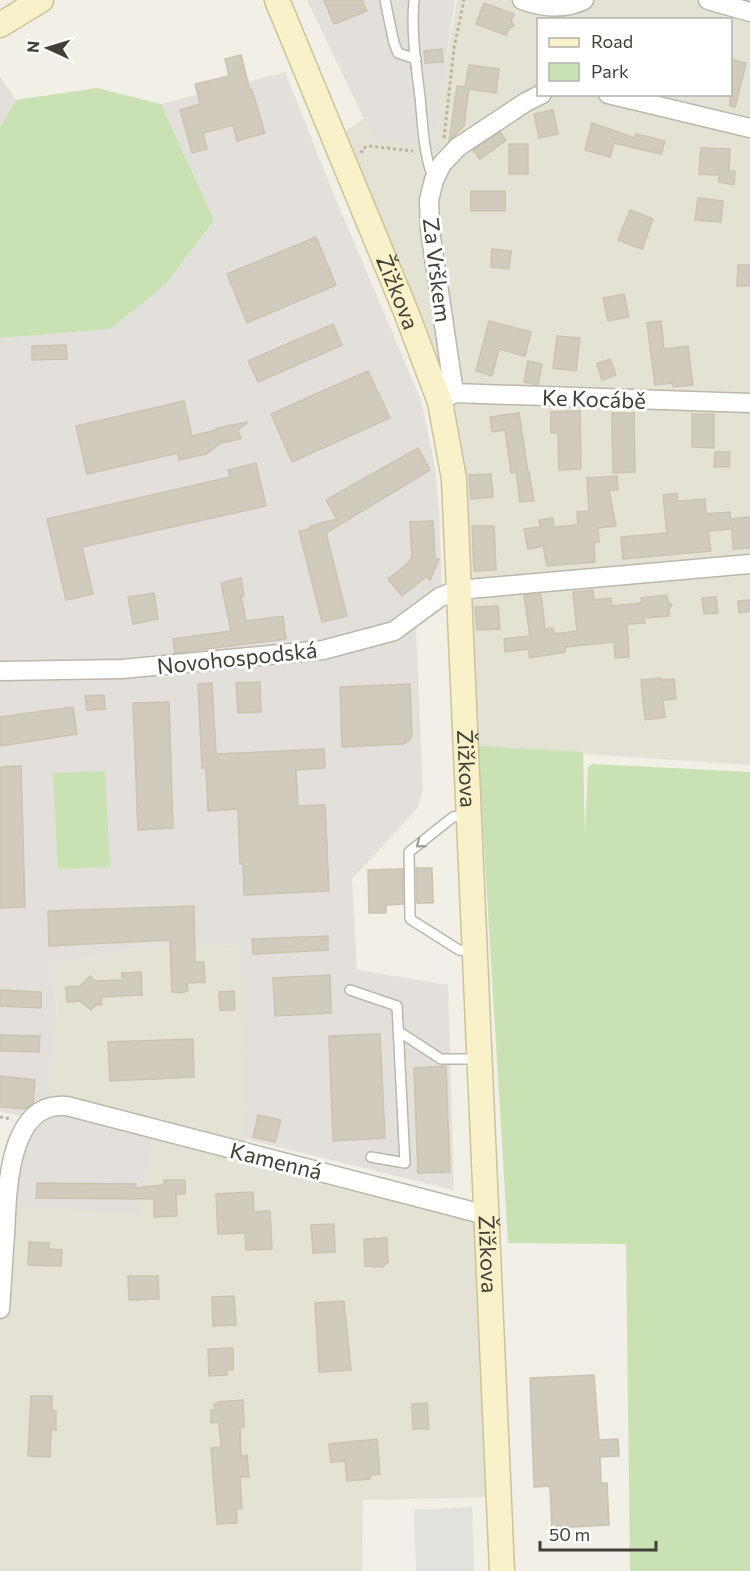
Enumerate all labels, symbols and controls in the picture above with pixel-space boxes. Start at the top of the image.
north arrow [18,18,78,78]
legend [537,18,732,96]
text: Road [591,30,633,52]
text: N [23,40,42,54]
text: Park [591,60,629,82]
street label: Za Vrškem [418,216,457,324]
street label: Žižkova [371,251,425,333]
street label: Ke Kocábě [542,383,646,414]
street label: Novohospodská [155,636,318,679]
street label: Žižkova [452,729,482,808]
one-way arrow [415,836,426,847]
street label: Kamenná [227,1136,325,1185]
street label: Žižkova [473,1215,504,1294]
scale bar [540,1514,656,1552]
text: 50 m [549,1523,590,1545]

